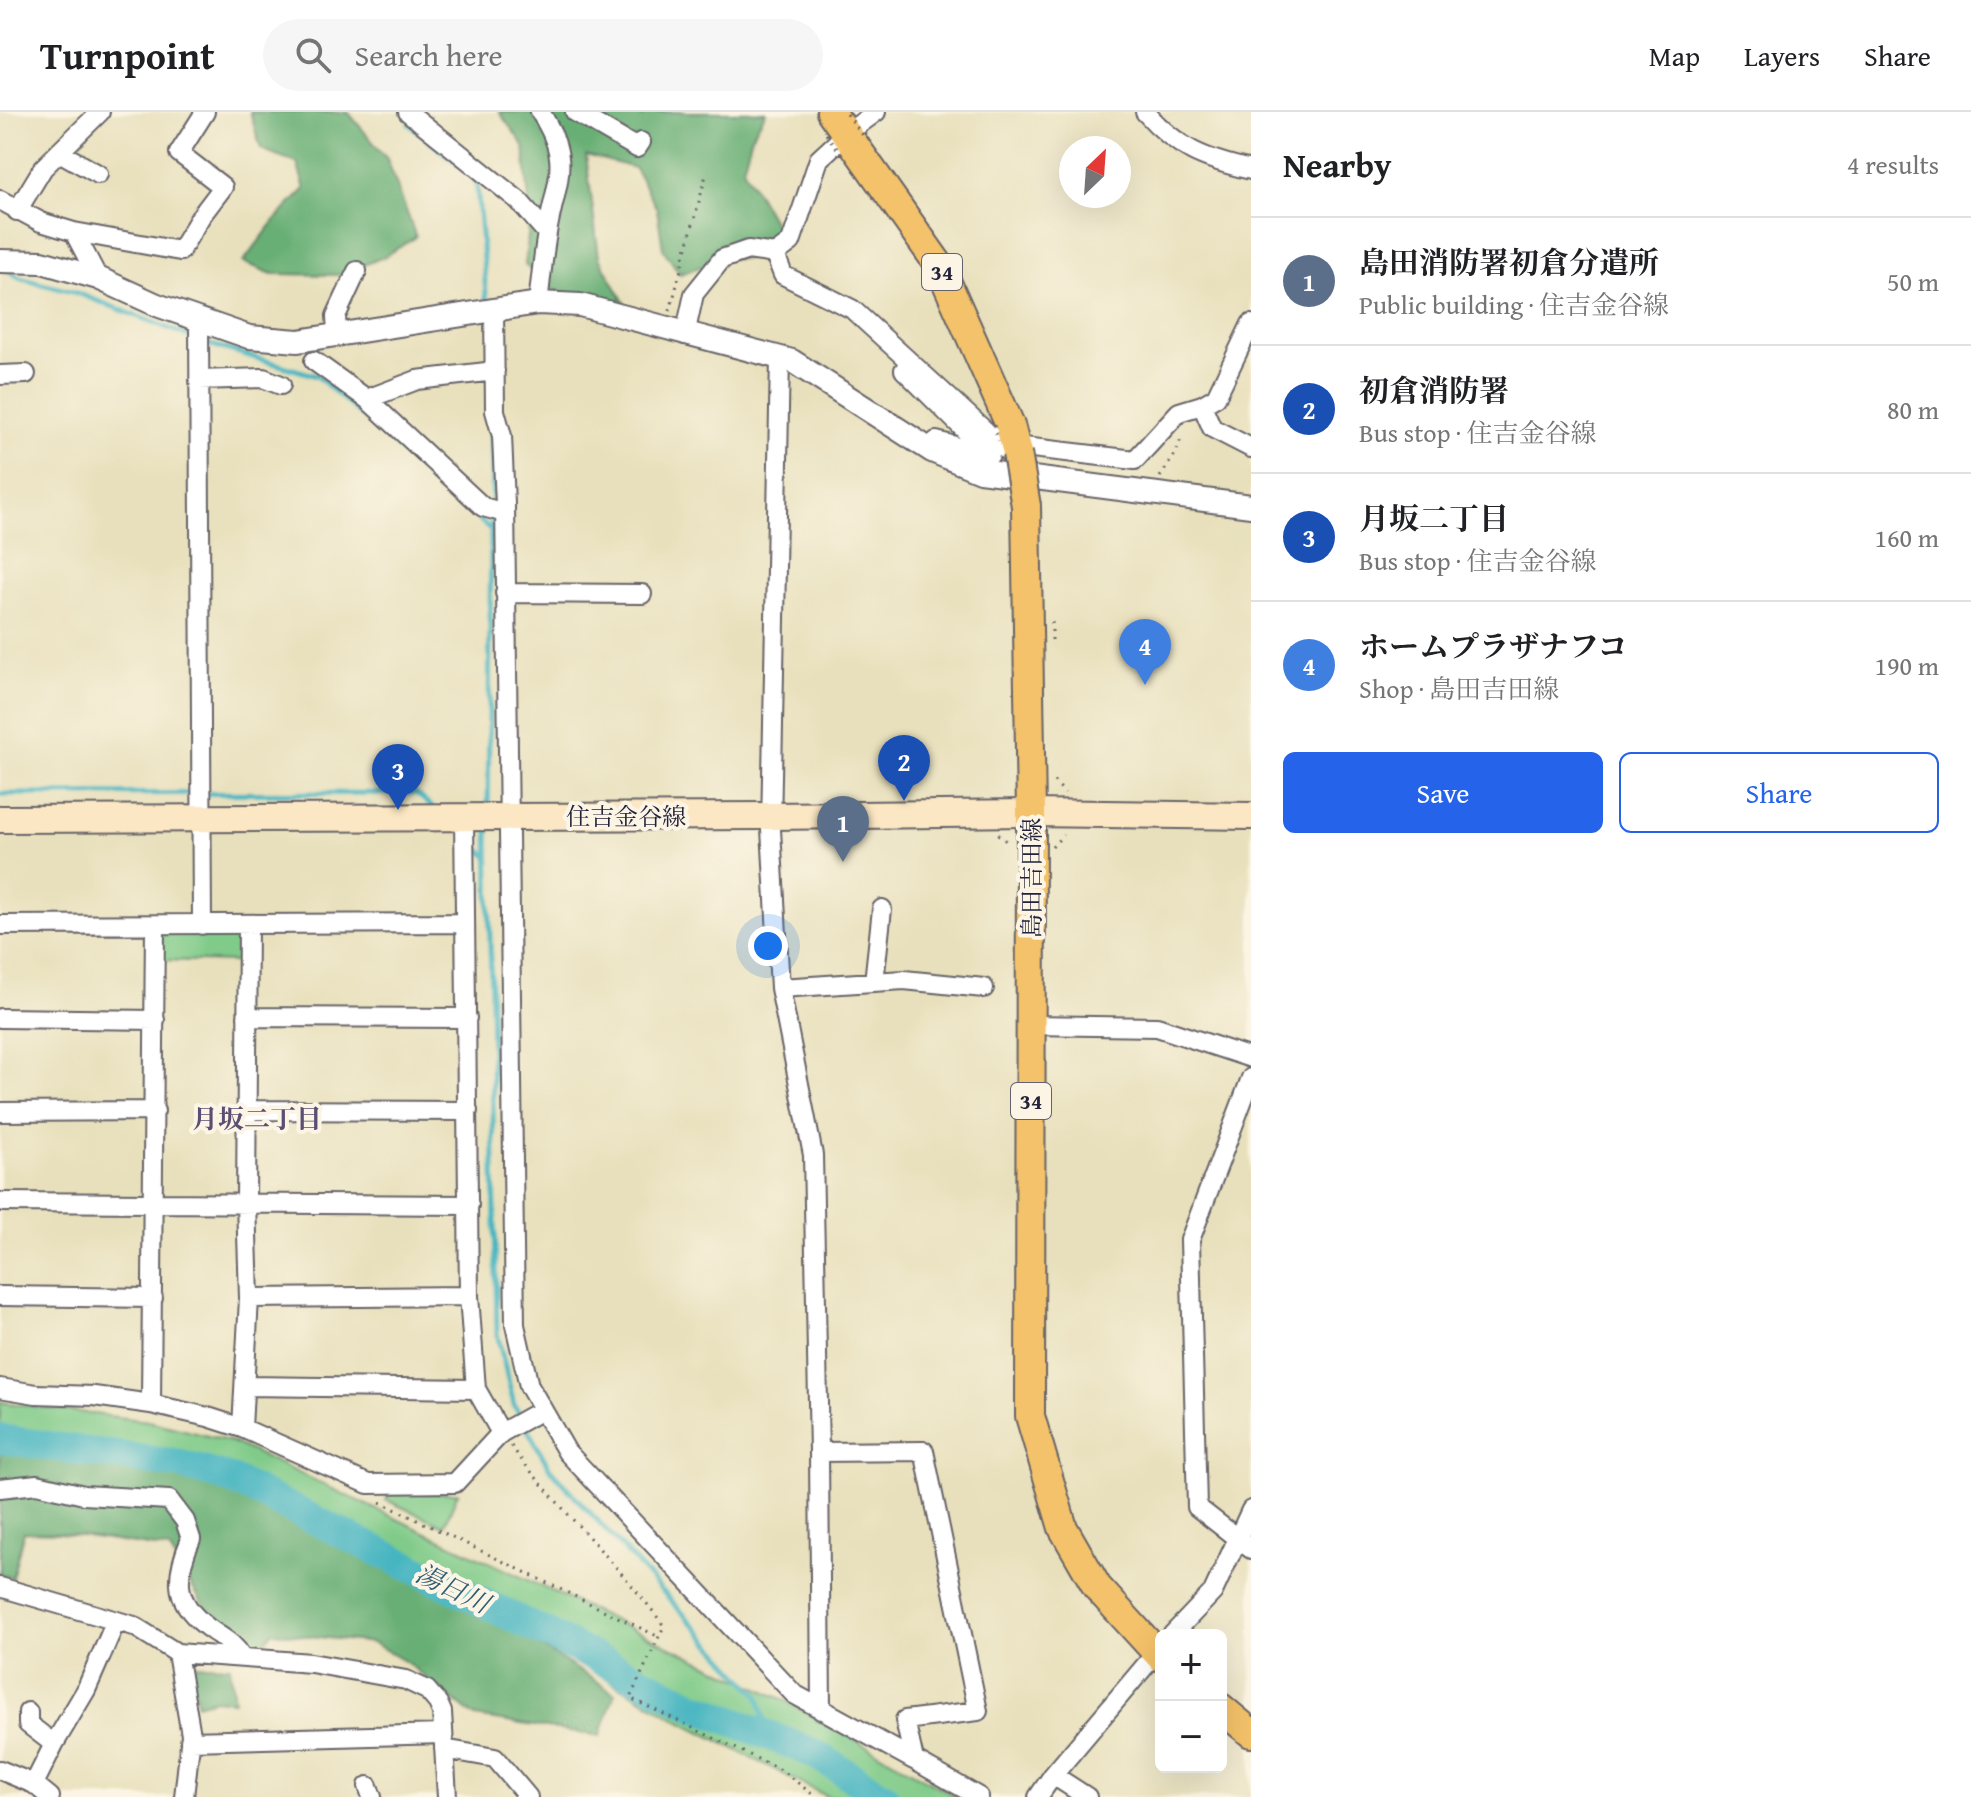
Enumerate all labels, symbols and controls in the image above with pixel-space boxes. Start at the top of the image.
search box [263,19,823,91]
text: Turnpoint [40,27,215,83]
icon: search [291,33,335,77]
text: Search here [355,33,503,77]
text: Map [1649,35,1700,76]
text: Layers [1744,35,1820,76]
text: Share [1864,35,1931,76]
north arrow [1059,136,1131,208]
text: Nearby [1283,140,1392,189]
text: 4 results [1847,145,1939,184]
text: 島田消防署初倉分遣所 [1359,240,1659,284]
road number: 34 [922,254,962,290]
text: 1 [1302,262,1316,301]
text: 50 m [1887,262,1939,301]
text: Public building · 住吉金谷線 [1359,285,1669,324]
text: 初倉消防署 [1359,368,1509,412]
text: 2 [1302,390,1316,429]
text: 80 m [1887,390,1939,429]
text: Bus stop · 住吉金谷線 [1359,413,1596,452]
text: 月坂二丁目 [1359,496,1509,540]
text: 3 [1302,518,1316,557]
text: 160 m [1874,518,1939,557]
text: Bus stop · 住吉金谷線 [1359,541,1596,580]
pin: 4 [1119,619,1171,685]
text: ホームプラザナフコ [1359,624,1628,668]
text: 4 [1302,646,1316,685]
text: 190 m [1874,646,1939,685]
text: Shop · 島田吉田線 [1359,669,1559,708]
pin: 2 [878,735,930,801]
pin: 3 [372,744,424,810]
button: Save [1283,752,1603,833]
button: Share [1619,752,1939,833]
pin: 1 [817,796,869,862]
street label: 住吉金谷線 [566,799,686,834]
street label: 島田吉田線 [1014,818,1049,938]
your location [748,926,788,966]
road number: 34 [1011,1083,1051,1119]
district label: 月坂二丁目 [192,1099,322,1138]
water label: 湯日川 [409,1553,499,1624]
map controls [1155,1629,1227,1773]
button: + [1155,1629,1227,1701]
button: − [1155,1701,1227,1773]

